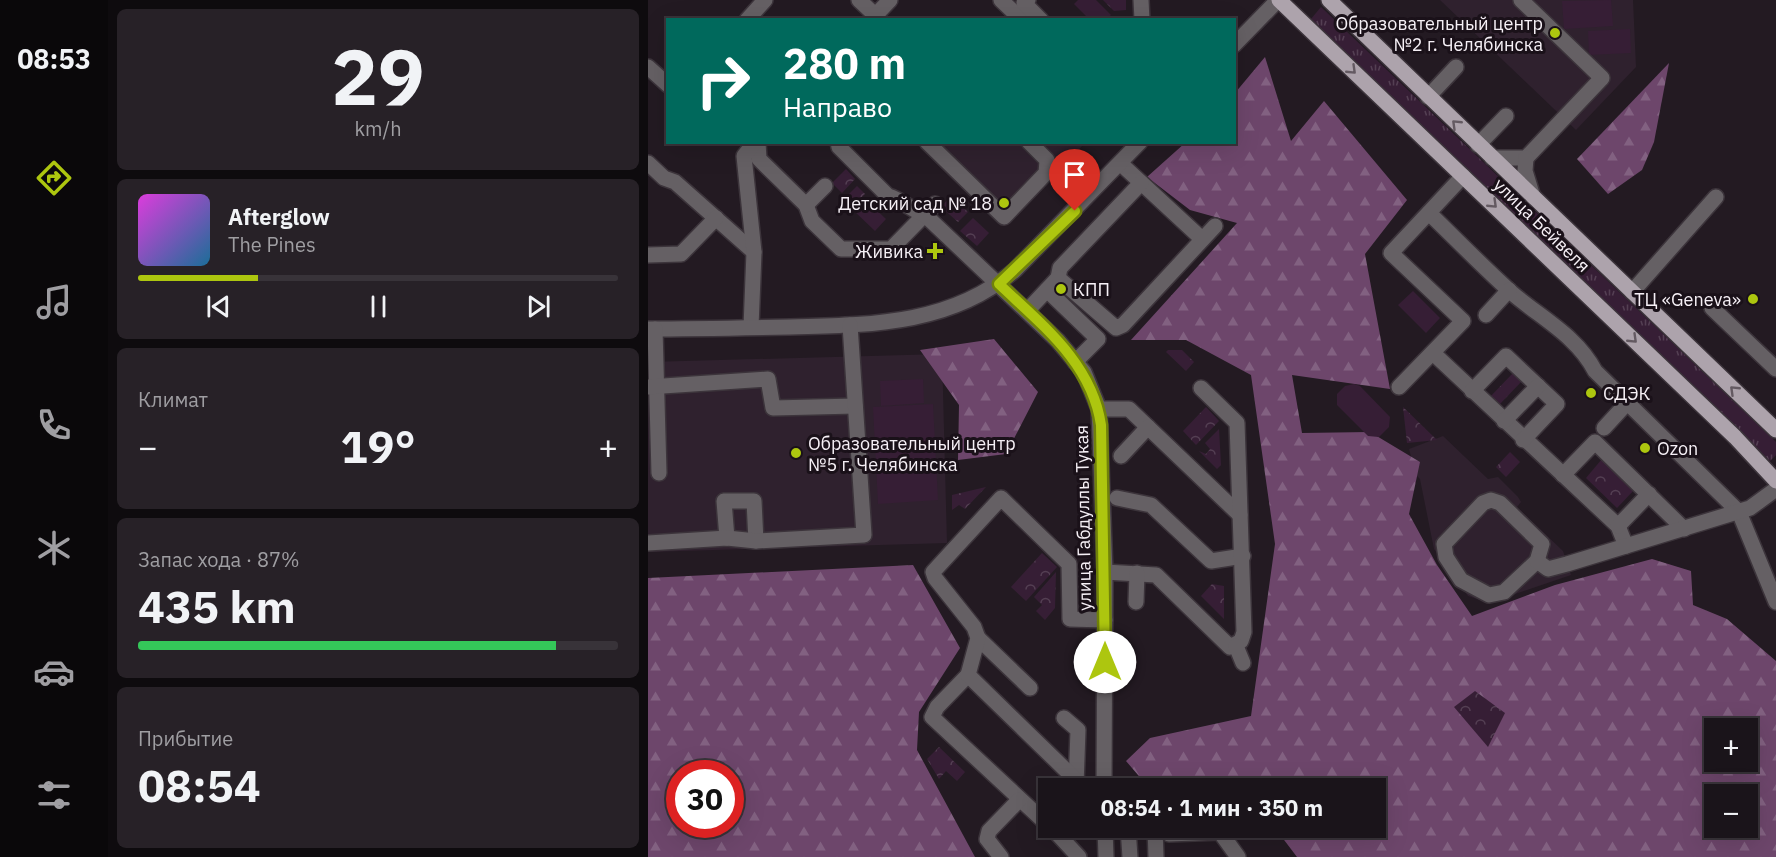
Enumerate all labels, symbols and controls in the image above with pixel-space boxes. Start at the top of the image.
place label: Образовательный центр №2 г. Челябинска [1335,12,1543,56]
text: 29 [331,25,425,126]
marker: Образовательный центр №2 г. Челябинска [1548,26,1562,40]
text: 280 m [783,36,906,91]
text: 08:53 [17,41,91,76]
icon: right [684,42,762,120]
one-way arrow [1344,62,1355,73]
text: Направо [783,89,892,124]
text: km/h [354,115,402,142]
one-way arrow [1453,120,1463,131]
pin [1049,149,1100,211]
icon: directions [33,157,75,199]
icon: arrive [1058,158,1091,191]
street label: улица Бейвеля [1489,173,1595,277]
place label: Детский сад № 18 [838,192,992,215]
marker: Детский сад № 18 [997,196,1011,210]
one-way arrow [1485,197,1496,208]
text: Afterglow [228,202,330,231]
text: The Pines [228,231,316,258]
place label: Живика [855,240,923,263]
marker: Живика [928,244,942,258]
place label: КПП [1073,278,1110,301]
icon: music [33,281,75,323]
marker: КПП [1054,282,1068,296]
place label: ТЦ «Geneva» [1634,288,1741,311]
icon: previous [202,290,235,323]
icon: pause [362,290,395,323]
icon: next [522,290,555,323]
marker: ТЦ «Geneva» [1746,292,1760,306]
one-way arrow [1626,332,1637,343]
place label: СДЭК [1603,382,1651,405]
text: Климат [138,386,208,413]
marker: СДЭК [1584,386,1598,400]
one-way arrow [1730,386,1741,397]
icon: phone [33,404,75,446]
text: 19° [340,417,416,475]
text: − [138,425,158,468]
text: + [598,425,618,468]
street label: улица Габдуллы Тукая [1070,425,1096,611]
place label: Образовательный центр №5 г. Челябинска [808,432,1016,476]
place label: Ozon [1657,437,1698,460]
marker: Ozon [1638,441,1652,455]
marker: Образовательный центр №5 г. Челябинска [789,446,803,460]
icon: climate [33,527,75,569]
text: Запас хода · 87% [138,546,300,573]
text: 435 km [138,577,296,635]
position arrow [1073,630,1137,694]
icon: car [33,651,75,693]
map controls [1704,718,1758,838]
button: + [1704,718,1758,772]
text: Прибытие [138,725,233,752]
text: 08:54 [138,756,261,814]
speed limit sign: 30 [666,760,744,838]
icon: filters [33,774,75,816]
button: − [1704,784,1758,838]
text: 08:54 · 1 мин · 350 m [1101,793,1323,822]

